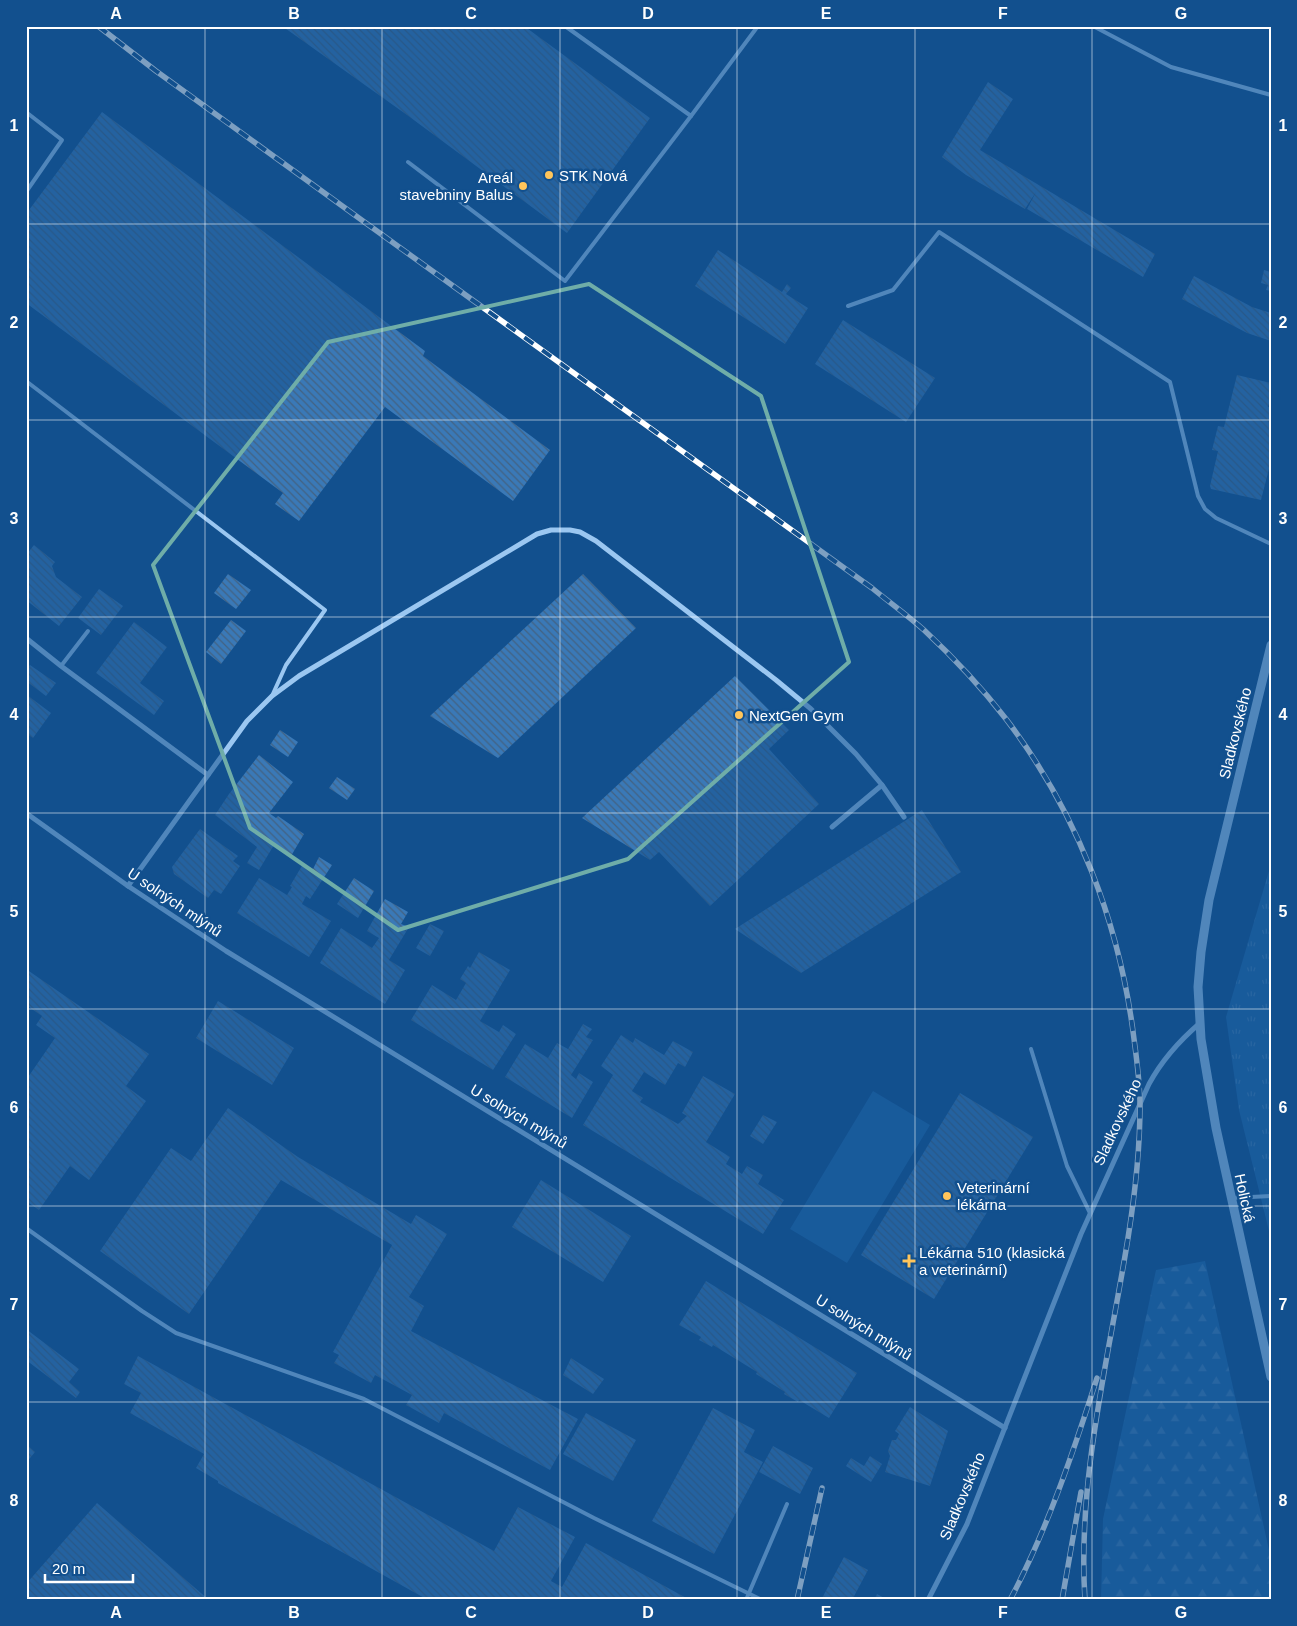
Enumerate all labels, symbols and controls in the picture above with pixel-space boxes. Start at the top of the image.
text: A [110,5,122,22]
text: B [288,5,300,22]
text: C [465,5,477,22]
text: D [642,5,654,22]
text: E [821,5,832,22]
text: F [998,5,1008,22]
text: G [1175,5,1187,22]
text: 1 [10,117,19,134]
text: 1 [1279,117,1288,134]
place label: STK Nová [559,167,628,184]
place label: Areál stavebniny Balus [400,169,513,203]
marker: STK Nová [543,169,555,181]
marker: Areál stavebniny Balus [517,180,529,192]
text: 2 [10,314,19,331]
text: 2 [1279,314,1288,331]
text: 3 [10,510,19,527]
text: 3 [1279,510,1288,527]
street label: Sladkovského [1215,686,1255,780]
text: 4 [10,706,19,723]
text: 4 [1279,706,1288,723]
place label: NextGen Gym [749,707,844,724]
marker: NextGen Gym [733,709,745,721]
street label: U solných mlýnů [125,864,225,940]
text: 5 [10,903,19,920]
text: 5 [1279,903,1288,920]
street label: Sladkovského [1090,1076,1144,1168]
street label: U solných mlýnů [467,1080,571,1152]
text: 6 [10,1099,19,1116]
text: 6 [1279,1099,1288,1116]
street label: Holická [1232,1172,1259,1224]
place label: Veterinární lékárna [957,1179,1030,1213]
marker: Veterinární lékárna [941,1190,953,1202]
place label: Lékárna 510 (klasická a veterinární) [919,1244,1066,1278]
marker: Lékárna 510 (klasická a veterinární) [903,1255,915,1267]
street label: U solných mlýnů [813,1291,915,1363]
text: 7 [10,1296,19,1313]
text: 7 [1279,1296,1288,1313]
street label: Sladkovského [936,1450,988,1542]
text: 8 [10,1492,19,1509]
text: 8 [1279,1492,1288,1509]
scale bar [45,1551,132,1583]
text: 20 m [52,1560,85,1577]
text: A [110,1604,122,1621]
text: B [288,1604,300,1621]
text: C [465,1604,477,1621]
text: D [642,1604,654,1621]
text: E [821,1604,832,1621]
text: F [998,1604,1008,1621]
text: G [1175,1604,1187,1621]

